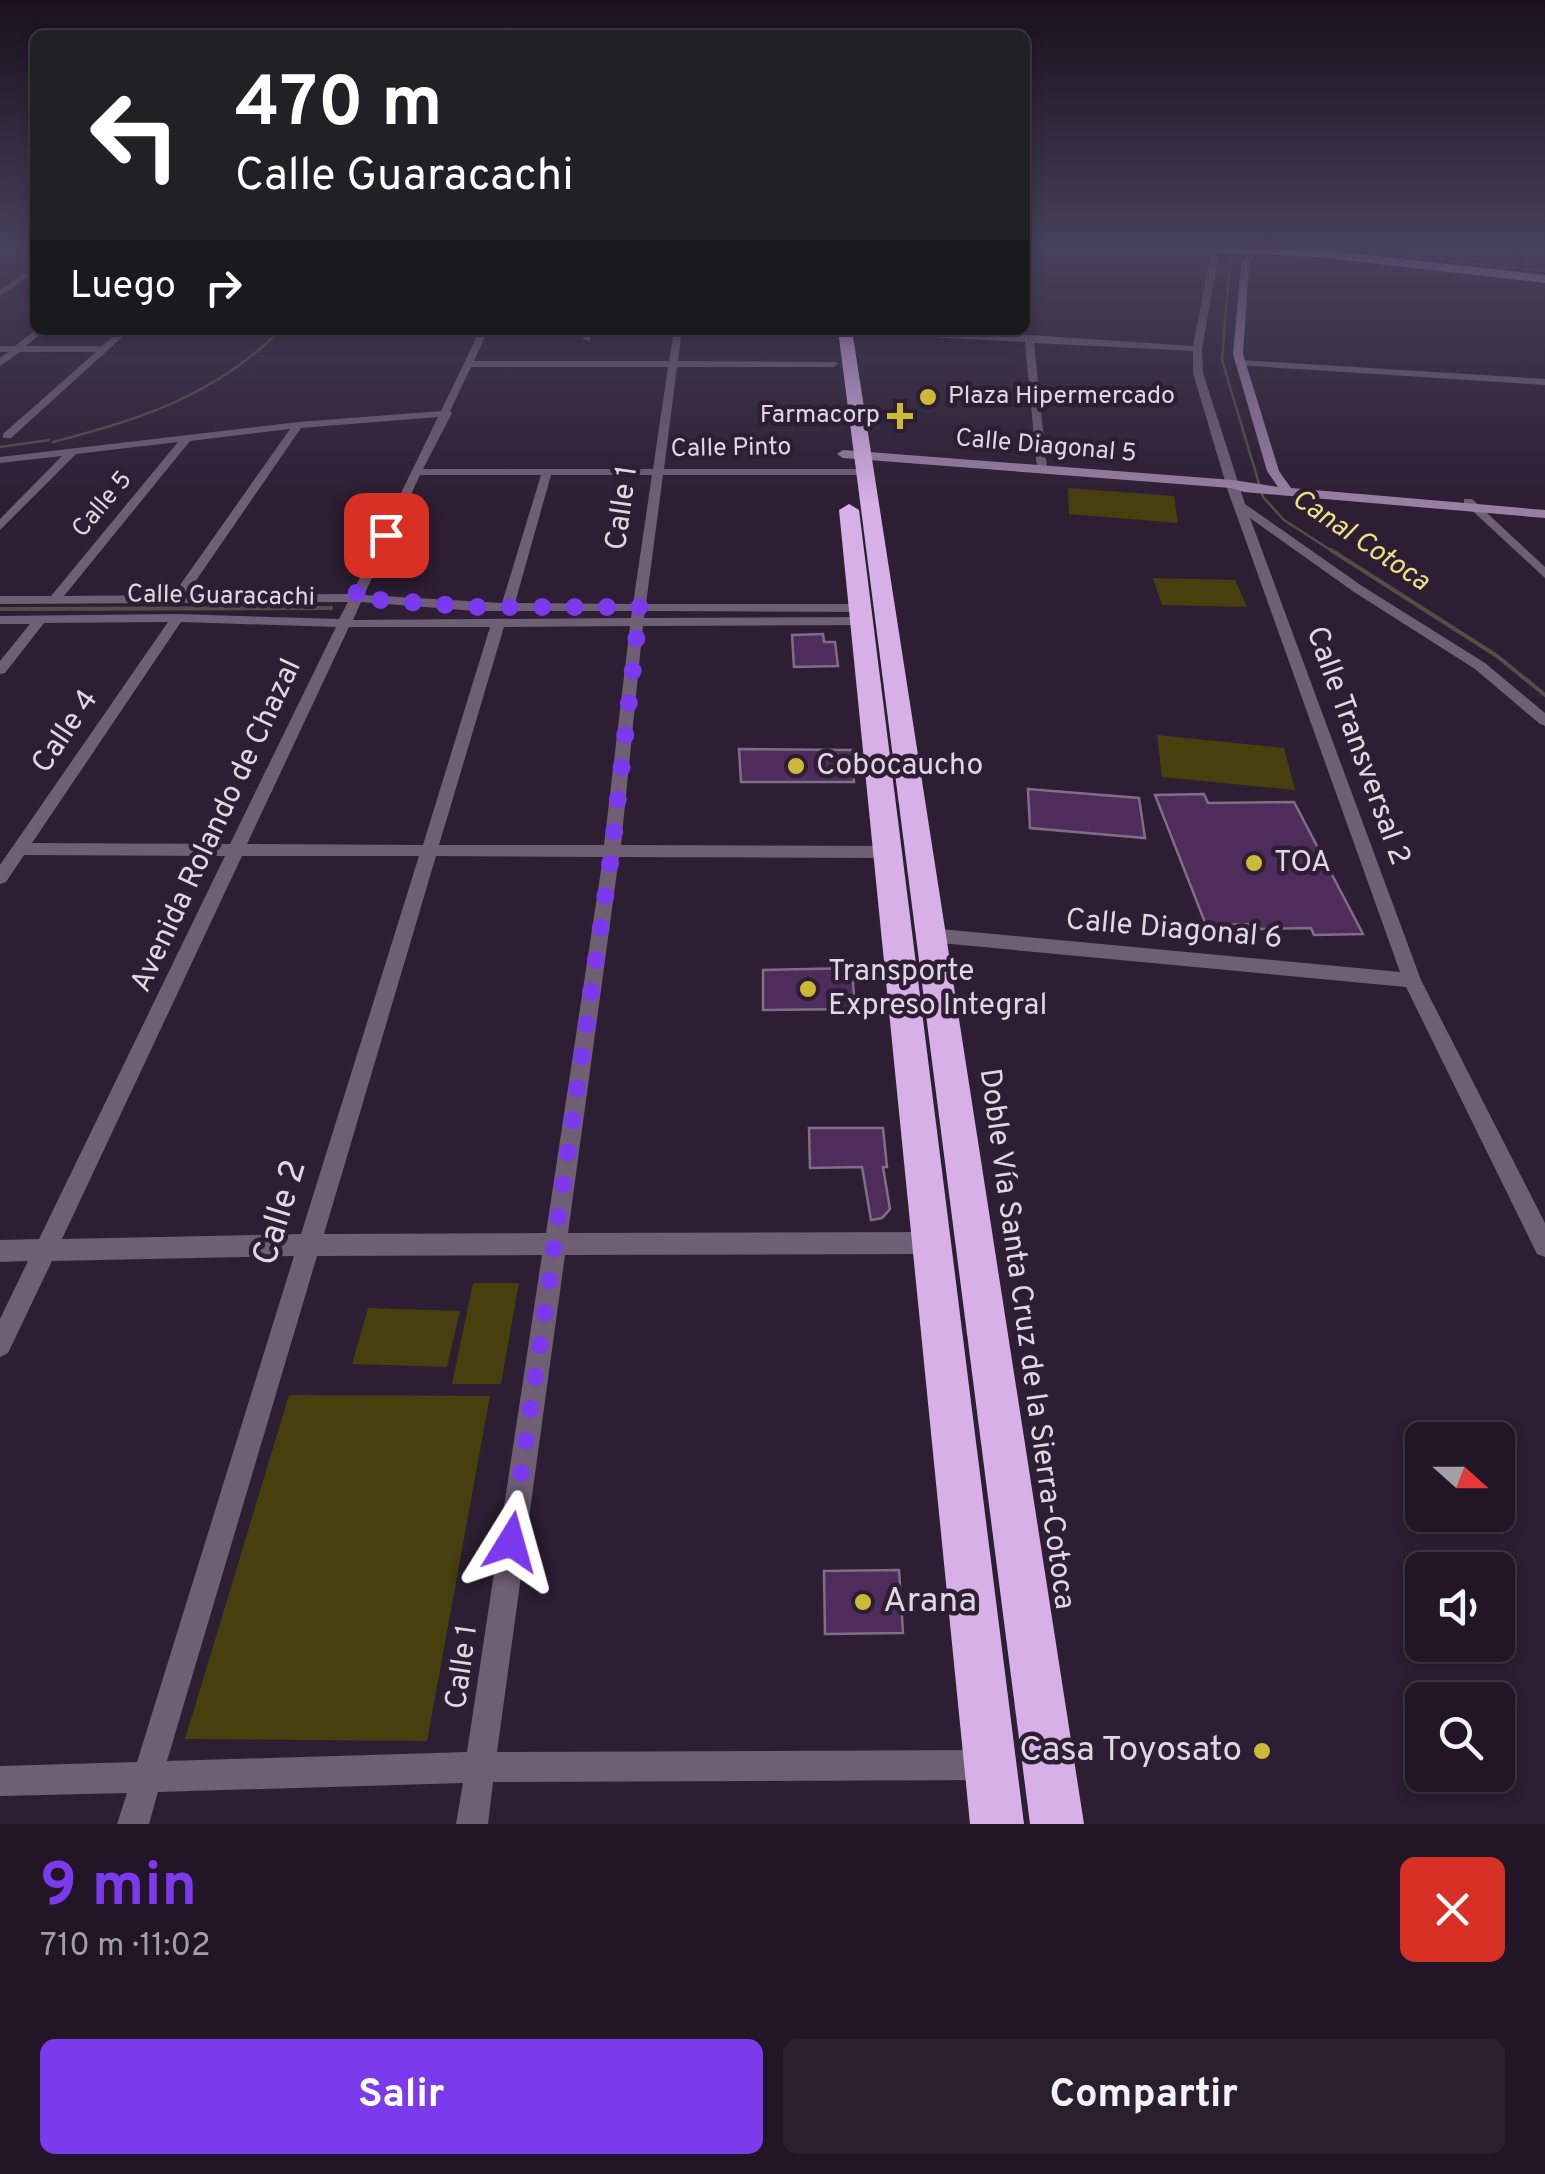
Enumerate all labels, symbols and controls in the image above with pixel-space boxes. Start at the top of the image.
text: 470 m [235,62,443,151]
icon: left [70,70,200,200]
text: Calle Guaracachi [235,149,574,206]
icon: right [196,260,251,315]
text: Luego [70,263,176,312]
place label: Plaza Hipermercado [948,381,1175,413]
marker: Plaza Hipermercado [917,386,939,408]
place label: Farmacorp [760,400,880,432]
marker: Farmacorp [889,405,911,427]
street label: Calle Diagonal 5 [954,423,1138,471]
street label: Calle Pinto [670,432,792,466]
street label: Calle 1 [599,463,647,553]
street label: Calle 5 [66,465,140,545]
water label: Canal Cotoca [1284,482,1436,601]
pin [344,493,429,578]
icon: arrive [359,508,414,563]
street label: Calle Guaracachi [127,579,315,615]
street label: Calle Transversal 2 [1297,622,1417,870]
street label: Avenida Rolando de Chazal [123,653,311,999]
street label: Calle 4 [25,683,107,781]
place label: Cobocaucho [816,748,983,785]
marker: Cobocaucho [785,755,807,777]
place label: TOA [1274,845,1331,882]
marker: TOA [1243,852,1265,874]
street label: Calle Diagonal 6 [1064,902,1284,958]
place label: Transporte Expreso Integral [828,954,1047,1025]
marker: Transporte Expreso Integral [797,978,819,1000]
street label: Doble Vía Santa Cruz de la Sierra-Cotoca [970,1066,1082,1612]
street label: Calle 2 [244,1155,318,1271]
north arrow [1405,1422,1515,1532]
map controls [1405,1422,1515,1792]
position arrow [459,1490,563,1594]
button: sound [1405,1552,1515,1662]
place label: Arana [883,1580,977,1624]
marker: Arana [852,1591,874,1613]
street label: Calle 1 [439,1622,487,1712]
button: search [1405,1682,1515,1792]
place label: Casa Toyosato [1019,1729,1242,1773]
marker: Casa Toyosato [1251,1740,1273,1762]
text: 9 min [40,1851,197,1927]
button: close [1400,1857,1505,1962]
text: 710 m · 11:02 [40,1927,211,1967]
button: Salir [40,2039,763,2154]
button: Compartir [783,2039,1505,2154]

